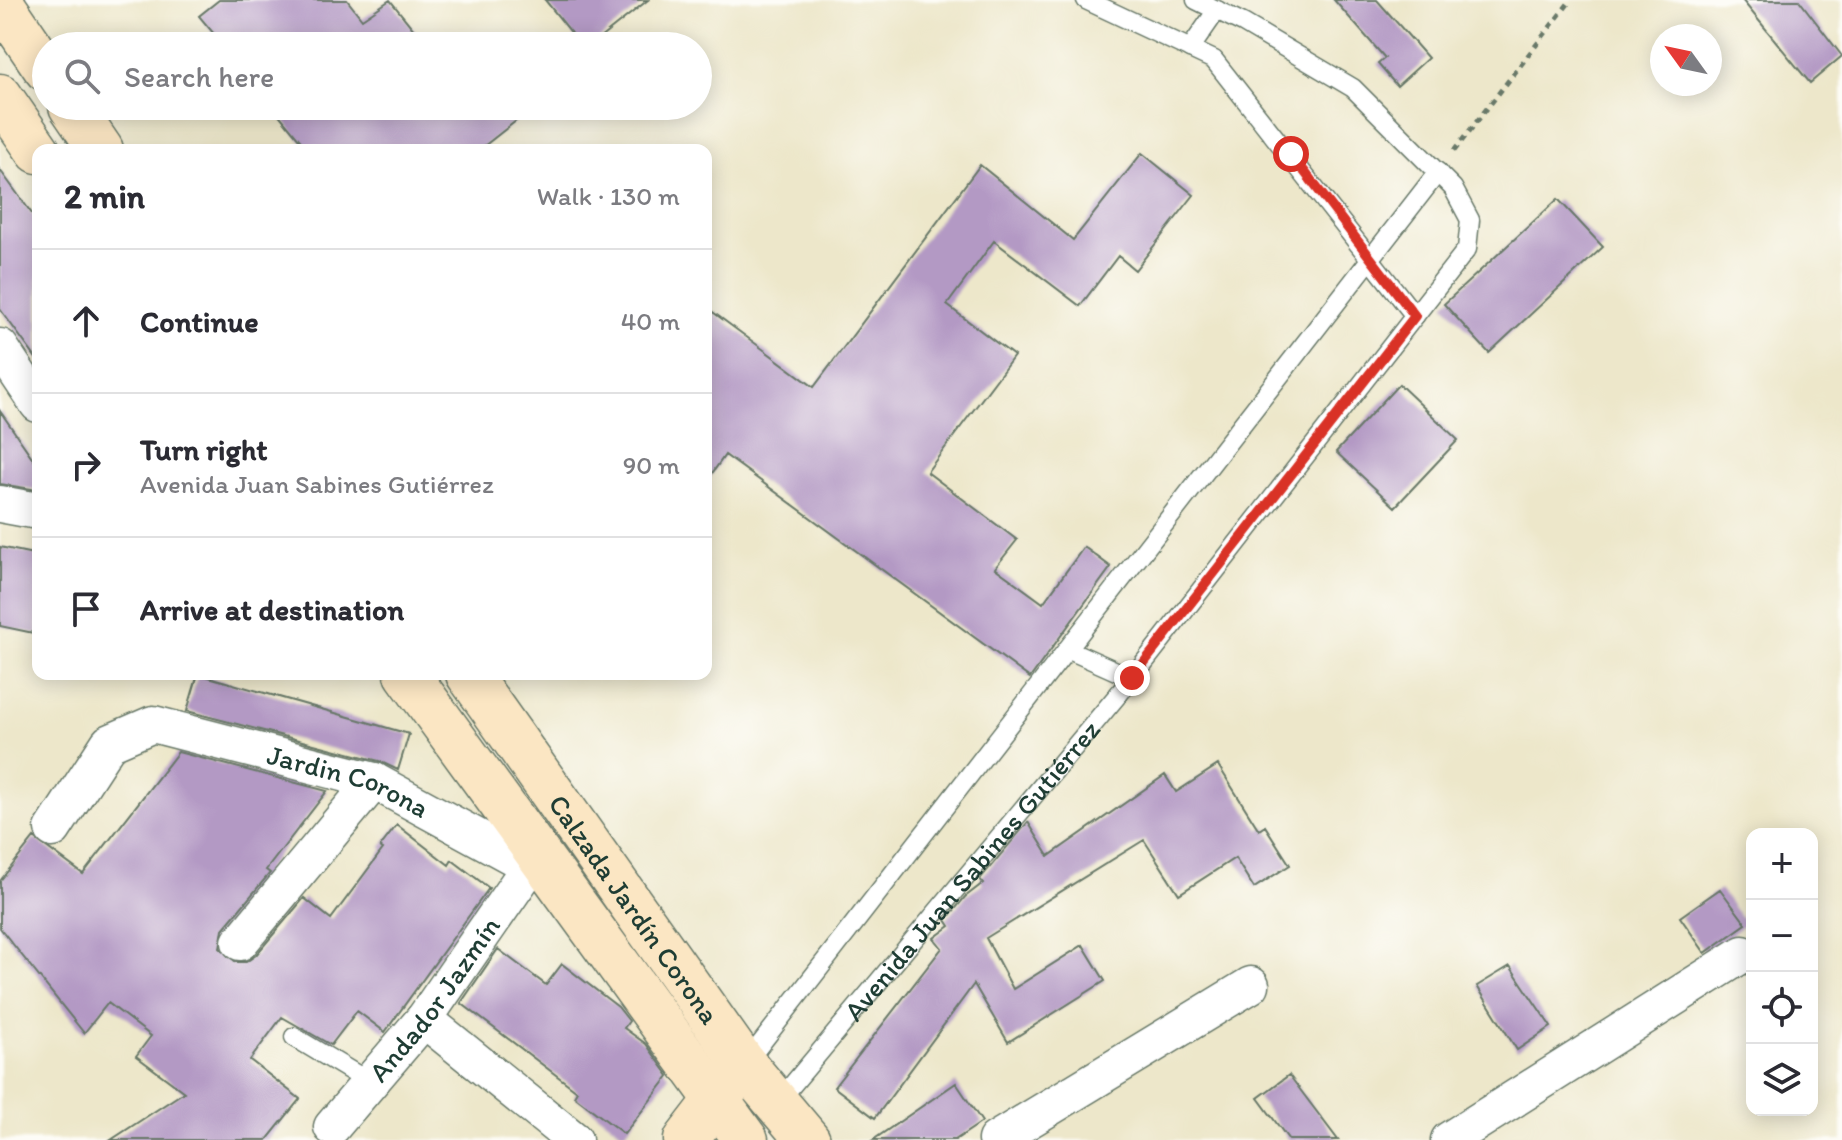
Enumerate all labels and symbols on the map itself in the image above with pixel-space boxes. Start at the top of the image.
north arrow [1650,24,1722,96]
route start [1273,136,1309,172]
route end [1114,660,1150,696]
street label: Avenida Juan Sabines Gutiérrez [836,713,1107,1027]
street label: Jardin Corona [264,737,435,825]
street label: Calzada Jardín Corona [541,788,728,1031]
street label: Andador Jazmín [361,910,507,1088]

